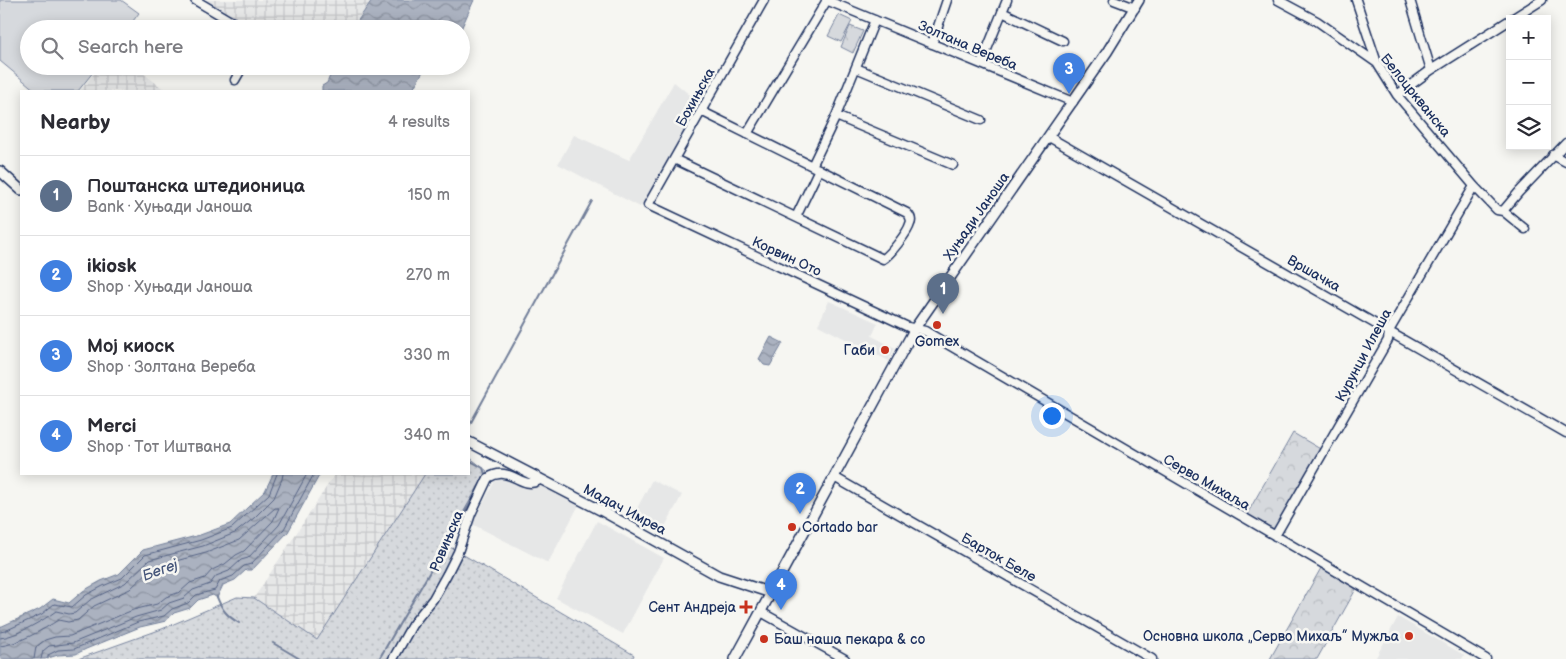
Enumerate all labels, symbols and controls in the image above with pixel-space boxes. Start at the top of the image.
map controls [1506,15,1551,150]
button: + [1506,15,1551,60]
street label: Золтана Вереба [916,17,1021,74]
search box [20,20,470,75]
icon: search [38,34,66,62]
text: Search here [78,36,183,59]
street label: Белоцркванска [1377,50,1455,141]
pin: 3 [1053,53,1085,94]
button: − [1506,60,1551,105]
street label: Бохињска [672,64,719,130]
button: layers [1506,105,1551,150]
text: Nearby [40,110,110,135]
text: 4 results [388,113,450,132]
street label: Хуњади Јаноша [940,168,1013,264]
text: Поштанска штедионица [87,175,305,198]
text: 1 [53,186,59,205]
text: 150 m [408,186,450,205]
text: Bank · Хуњади Јаноша [87,198,253,217]
street label: Корвин Ото [749,233,824,280]
street label: Вршачка [1284,251,1344,296]
text: ikiosk [87,255,136,278]
text: 2 [51,266,61,285]
text: 270 m [406,266,450,285]
pin: 1 [927,273,959,314]
text: Shop · Хуњади Јаноша [87,278,253,297]
street label: Курунци Илеша [1332,305,1395,405]
marker: Gomex [931,319,943,331]
place label: Gomex [915,333,960,350]
text: Мој киоск [87,335,174,358]
place label: Габи [844,342,875,359]
marker: Габи [879,344,891,356]
text: 3 [51,346,61,365]
text: 330 m [403,346,450,365]
text: Shop · Золтана Вереба [87,358,256,377]
your location [1039,403,1065,429]
text: Merci [87,415,136,438]
text: 4 [51,426,61,445]
text: 340 m [403,426,450,445]
text: Shop · Тот Иштвана [87,438,231,457]
street label: Серво Михаља [1160,451,1254,514]
pin: 2 [784,473,816,514]
street label: Мадач Имреа [580,480,670,539]
street label: Ровињска [426,507,467,574]
place label: Cortado bar [802,519,878,536]
marker: Cortado bar [786,521,798,533]
street label: Барток Беле [958,529,1039,586]
water label: Бегеј [140,555,181,586]
pin: 4 [765,569,797,610]
place label: Сент Андреја [648,599,737,616]
marker: Сент Андреја [740,601,752,613]
place label: Основна школа „Серво Михаљ” Мужља [1143,628,1400,645]
marker: Основна школа „Серво Михаљ” Мужља [1403,630,1415,642]
place label: Баш наша пекара & co [774,631,925,648]
marker: Баш наша пекара & co [758,633,770,645]

